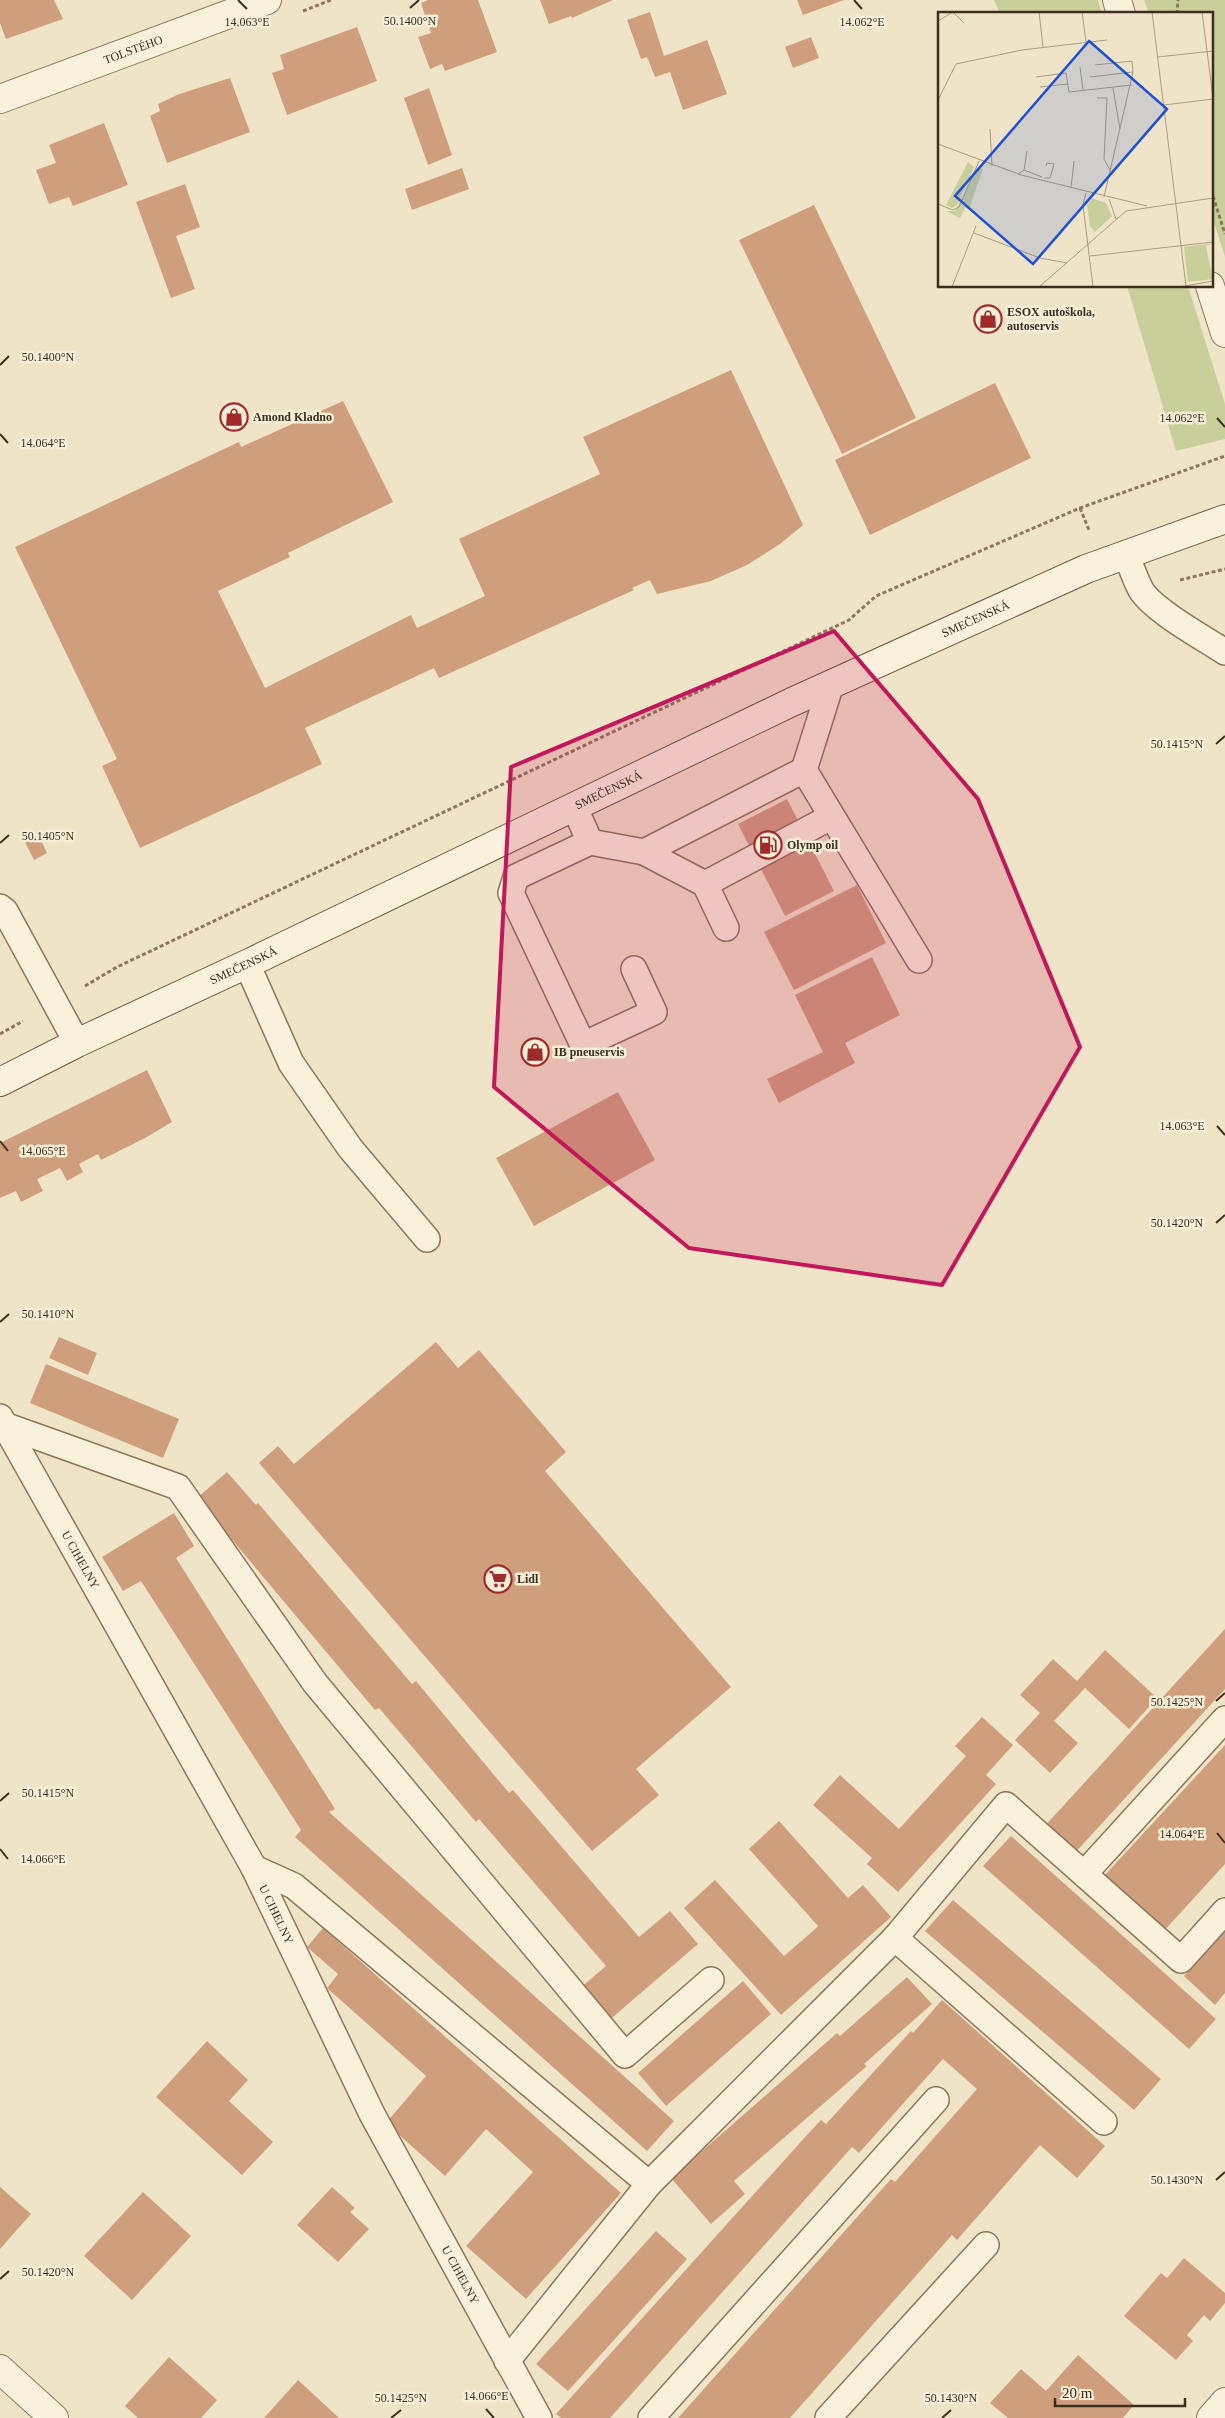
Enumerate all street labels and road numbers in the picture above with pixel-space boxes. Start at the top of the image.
street label: TOLSTÉHO [102,32,165,67]
street label: SMEČENSKÁ [940,597,1012,640]
street label: SMEČENSKÁ [573,768,645,812]
street label: SMEČENSKÁ [208,943,280,987]
street label: U CIHELNY [59,1528,103,1592]
street label: U CIHELNY [256,1882,297,1947]
street label: U CIHELNY [439,2243,482,2307]

